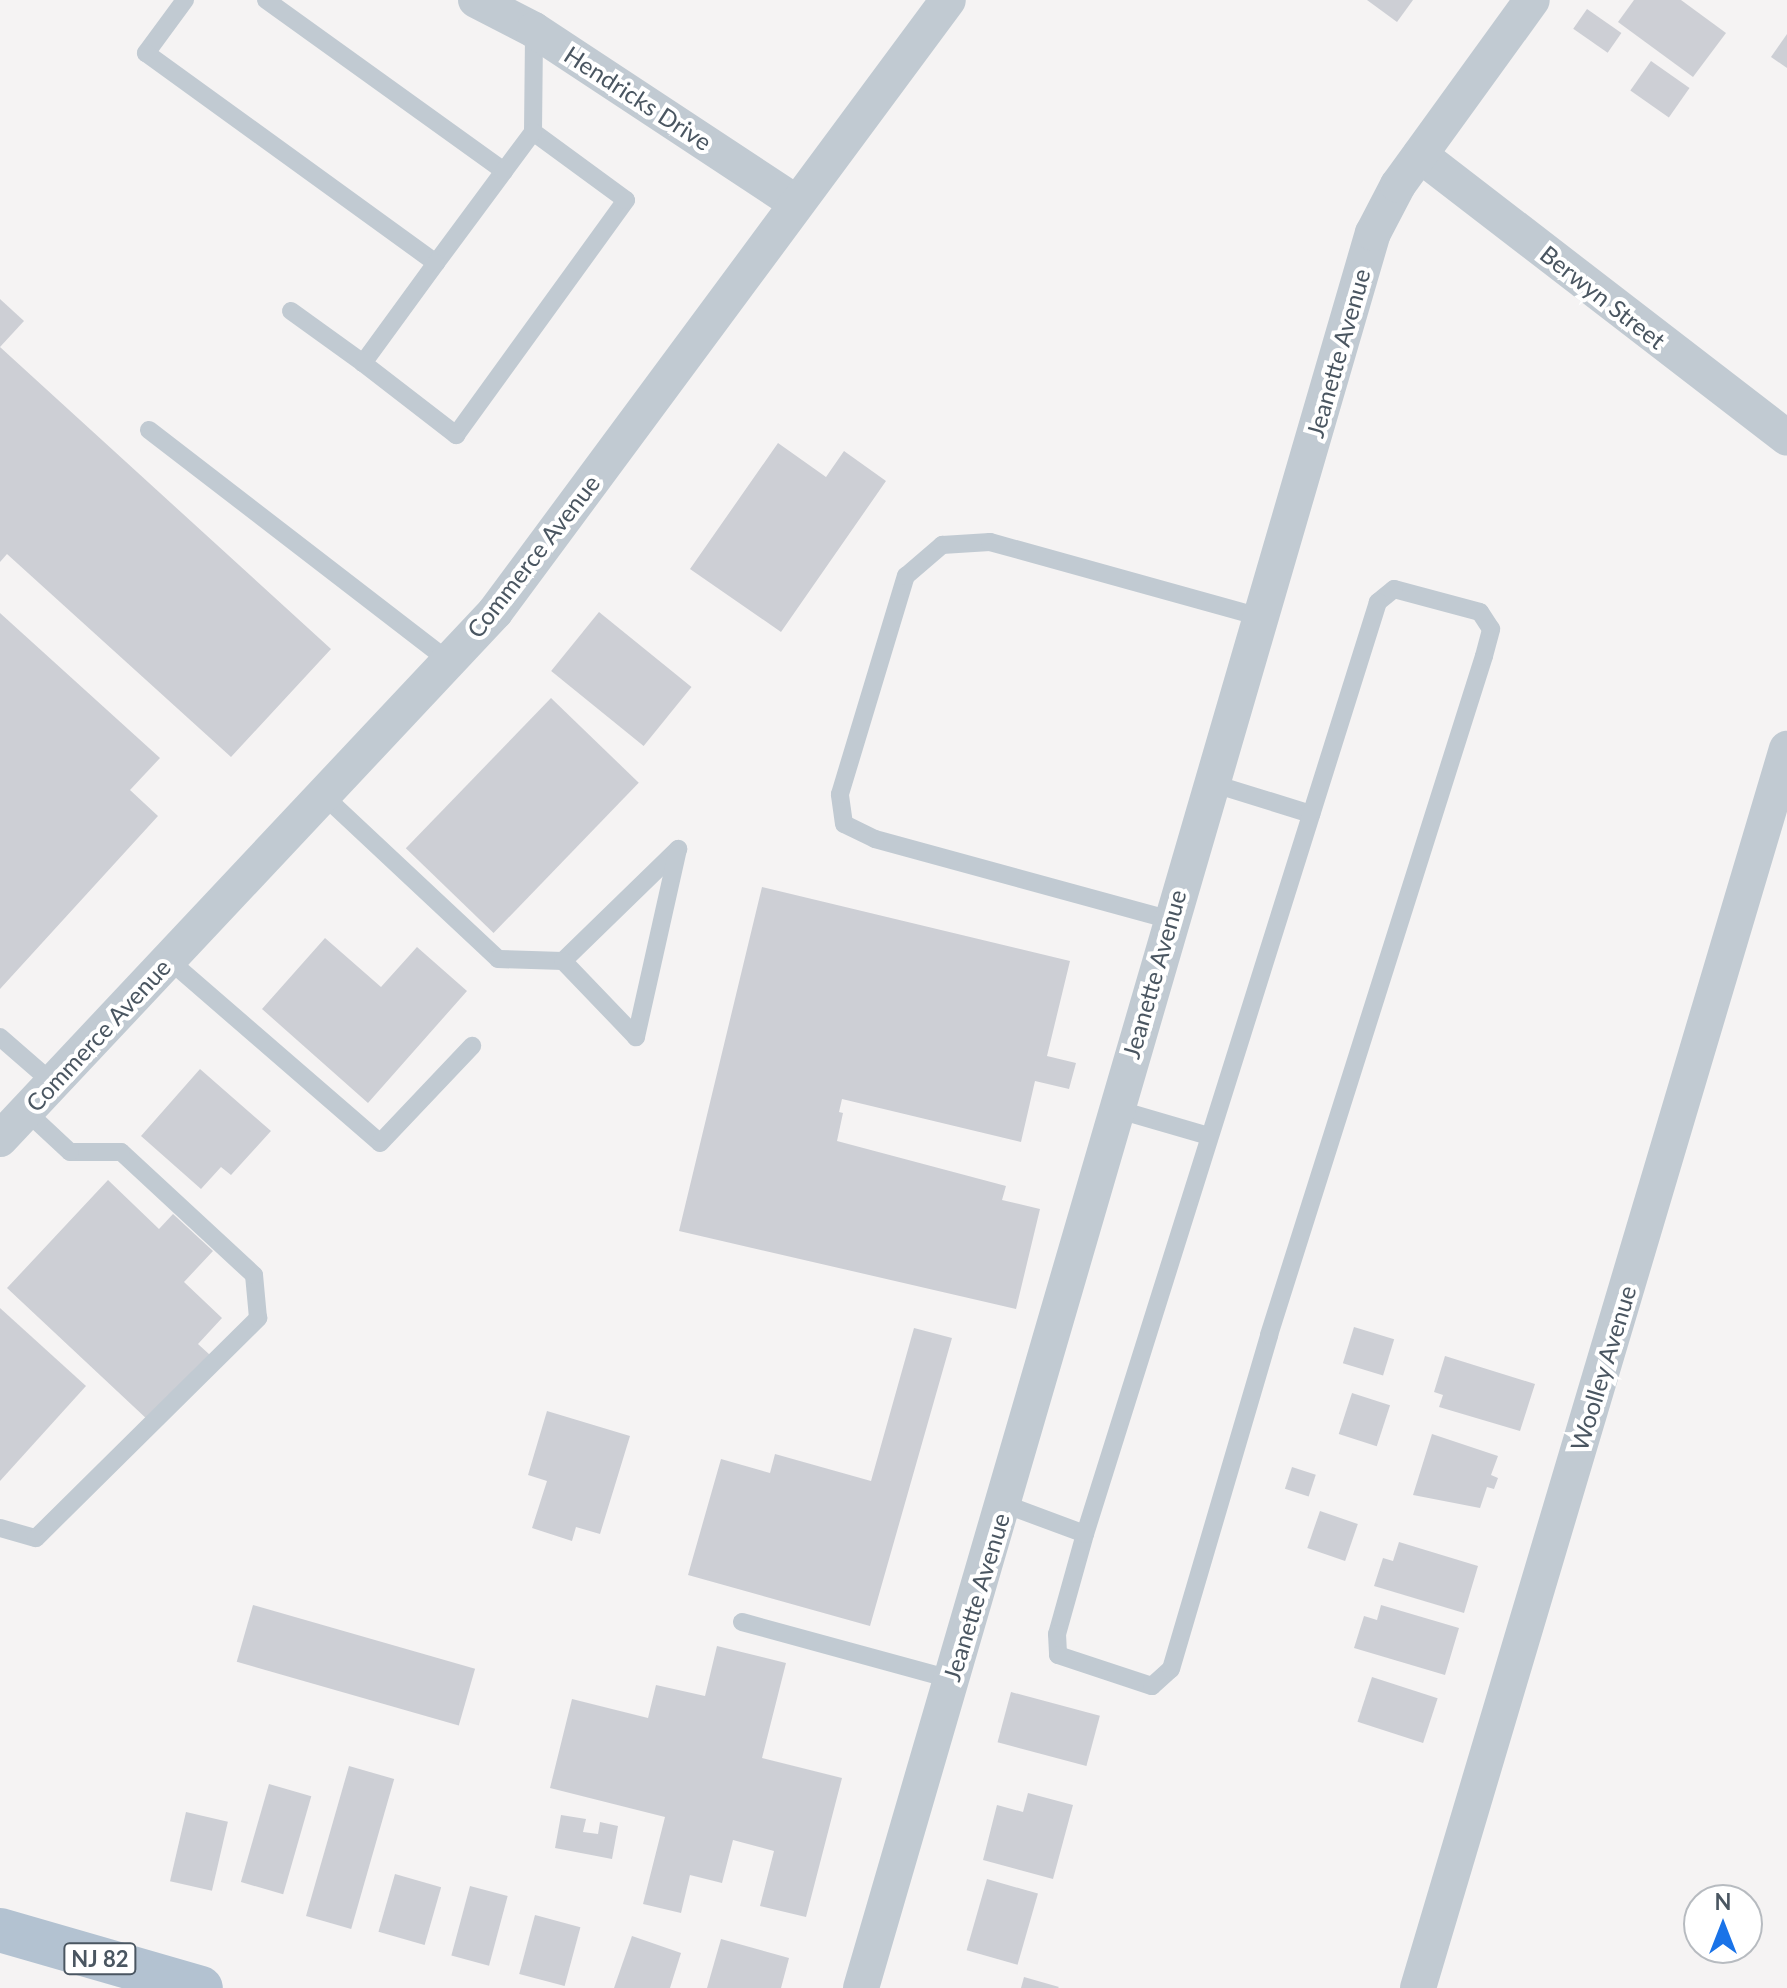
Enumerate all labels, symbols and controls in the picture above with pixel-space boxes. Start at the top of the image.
street label: Hendricks Drive [559,40,717,156]
street label: Berwyn Street [1535,239,1671,355]
street label: Jeanette Avenue [1300,265,1376,441]
street label: Commerce Avenue [460,469,606,643]
street label: Jeanette Avenue [1116,886,1192,1062]
street label: Commerce Avenue [20,952,176,1118]
street label: Woolley Avenue [1564,1281,1642,1455]
street label: Jeanette Avenue [937,1509,1015,1685]
north arrow [1683,1884,1763,1964]
text: N [1715,1888,1731,1915]
road number: NJ 82 [62,1941,138,1977]

